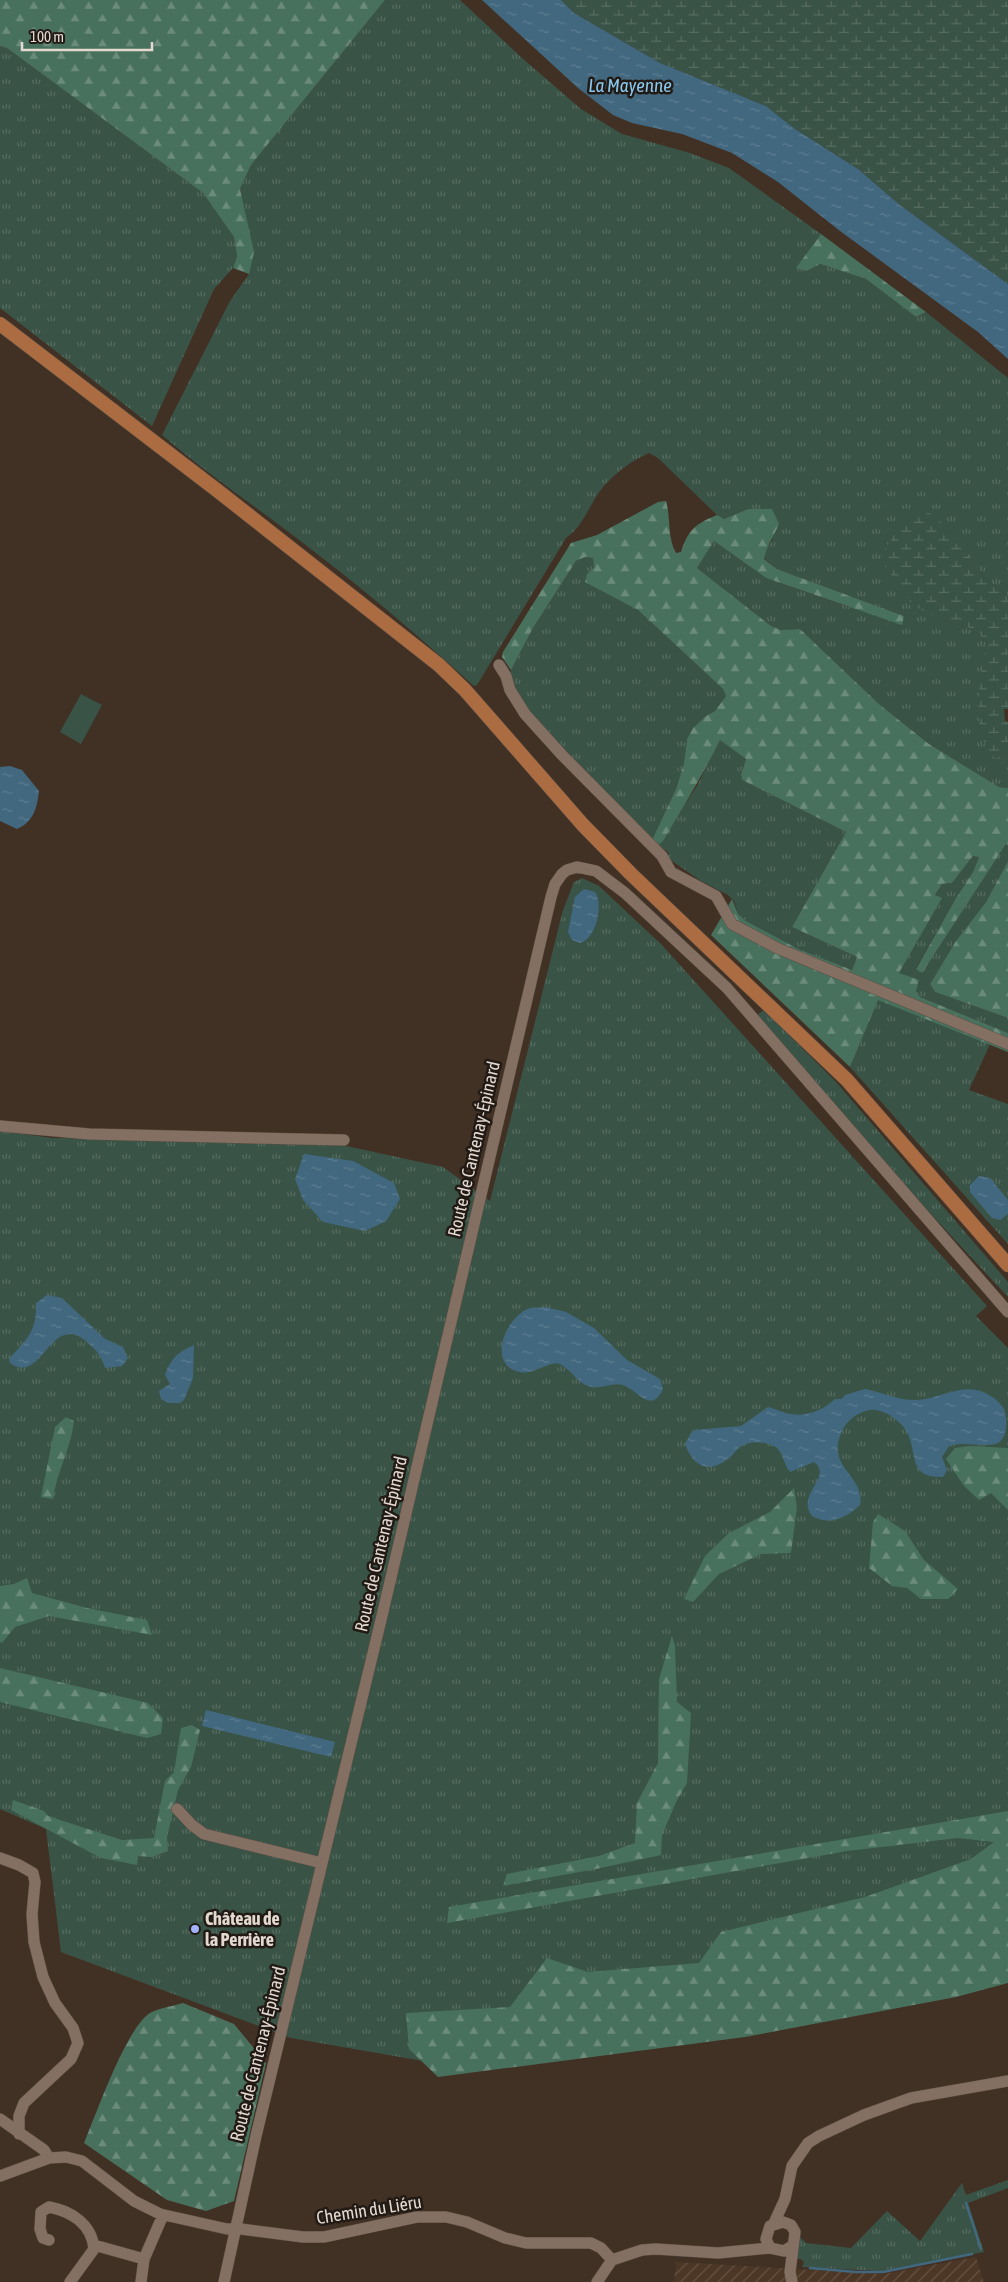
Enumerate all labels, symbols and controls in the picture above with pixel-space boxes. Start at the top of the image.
scale bar [22,20,152,52]
text: 100 m [30,28,64,45]
water label: La Mayenne [588,74,672,96]
street label: Route de Cantenay-Épinard [443,1059,504,1239]
street label: Route de Cantenay-Épinard [350,1454,411,1634]
place label: Château de la Perrière [205,1908,280,1950]
marker: Château de la Perrière [189,1923,201,1935]
street label: Route de Cantenay-Épinard [226,1964,289,2144]
street label: Chemin du Liéru [315,2191,423,2228]

